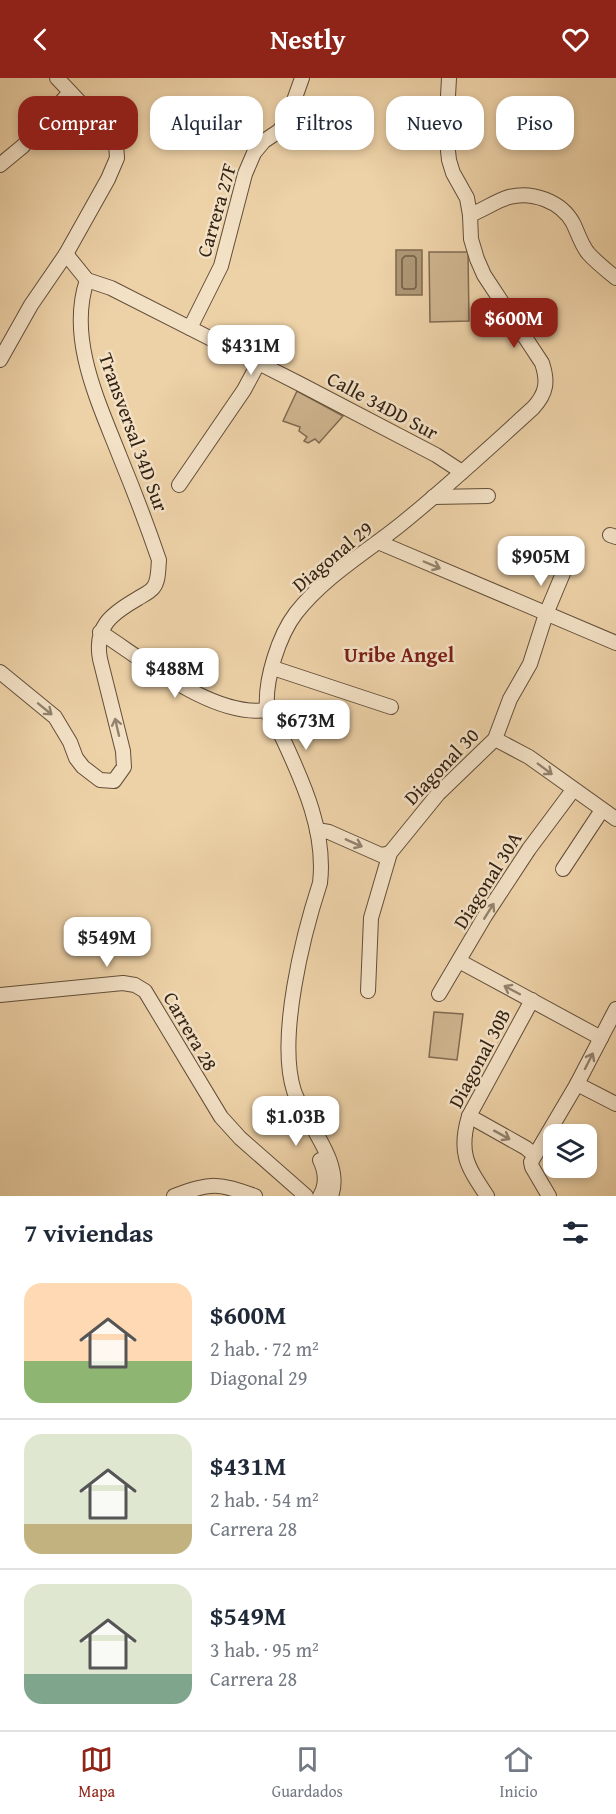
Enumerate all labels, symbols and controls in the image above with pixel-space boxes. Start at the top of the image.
text: Nestly [270,19,346,59]
icon: back [24,23,57,56]
icon: heart [559,23,592,56]
chip: Comprar [18,96,138,150]
chip: Alquilar [150,96,263,150]
chip: Filtros [275,96,374,150]
chip: Nuevo [386,96,484,150]
chip: Piso [496,96,574,150]
street label: Carrera 27F [189,159,243,261]
pin: $600M [472,298,556,349]
text: $600M [485,303,543,332]
pin: $431M [209,325,293,376]
text: $431M [222,330,280,359]
street label: Transversal 34D Sur [92,349,176,515]
street label: Calle 34DD Sur [322,364,444,446]
street label: Diagonal 29 [285,514,379,598]
pin: $905M [499,536,583,587]
text: $905M [512,541,570,570]
one-way arrow [422,560,440,571]
district label: Uribe Angel [344,639,455,670]
pin: $488M [133,648,217,699]
text: $488M [146,653,204,682]
pin: $673M [264,700,348,751]
one-way arrow [37,703,53,716]
text: $673M [277,705,335,734]
one-way arrow [111,717,123,736]
street label: Diagonal 30 [397,721,485,811]
one-way arrow [536,762,552,775]
street label: Diagonal 30A [446,826,528,934]
one-way arrow [344,837,362,849]
one-way arrow [483,903,495,920]
pin: $549M [65,917,149,968]
text: $549M [78,922,136,951]
one-way arrow [504,984,522,995]
street label: Carrera 28 [157,986,225,1076]
street label: Diagonal 30B [441,1003,517,1113]
one-way arrow [584,1052,595,1070]
pin: $1.03B [247,1096,345,1147]
text: $1.03B [266,1101,326,1130]
map controls [543,1124,597,1178]
button: layers [543,1124,597,1178]
one-way arrow [493,1129,510,1141]
text: 7 viviendas [24,1213,154,1252]
icon: filters [559,1216,592,1249]
text: $600M [210,1295,286,1334]
icon: home [72,1307,144,1379]
text: 2 hab. · 72 m² [210,1334,319,1363]
text: Diagonal 29 [210,1363,307,1392]
text: $431M [210,1446,286,1485]
icon: home [72,1458,144,1530]
text: 2 hab. · 54 m² [210,1485,319,1514]
text: Carrera 28 [210,1514,297,1543]
text: $549M [210,1596,286,1635]
icon: home [72,1608,144,1680]
text: 3 hab. · 95 m² [210,1635,319,1664]
text: Carrera 28 [210,1664,297,1693]
tab: Mapa [78,1743,115,1803]
tab: Guardados [272,1743,343,1803]
tab: Inicio [500,1743,538,1803]

